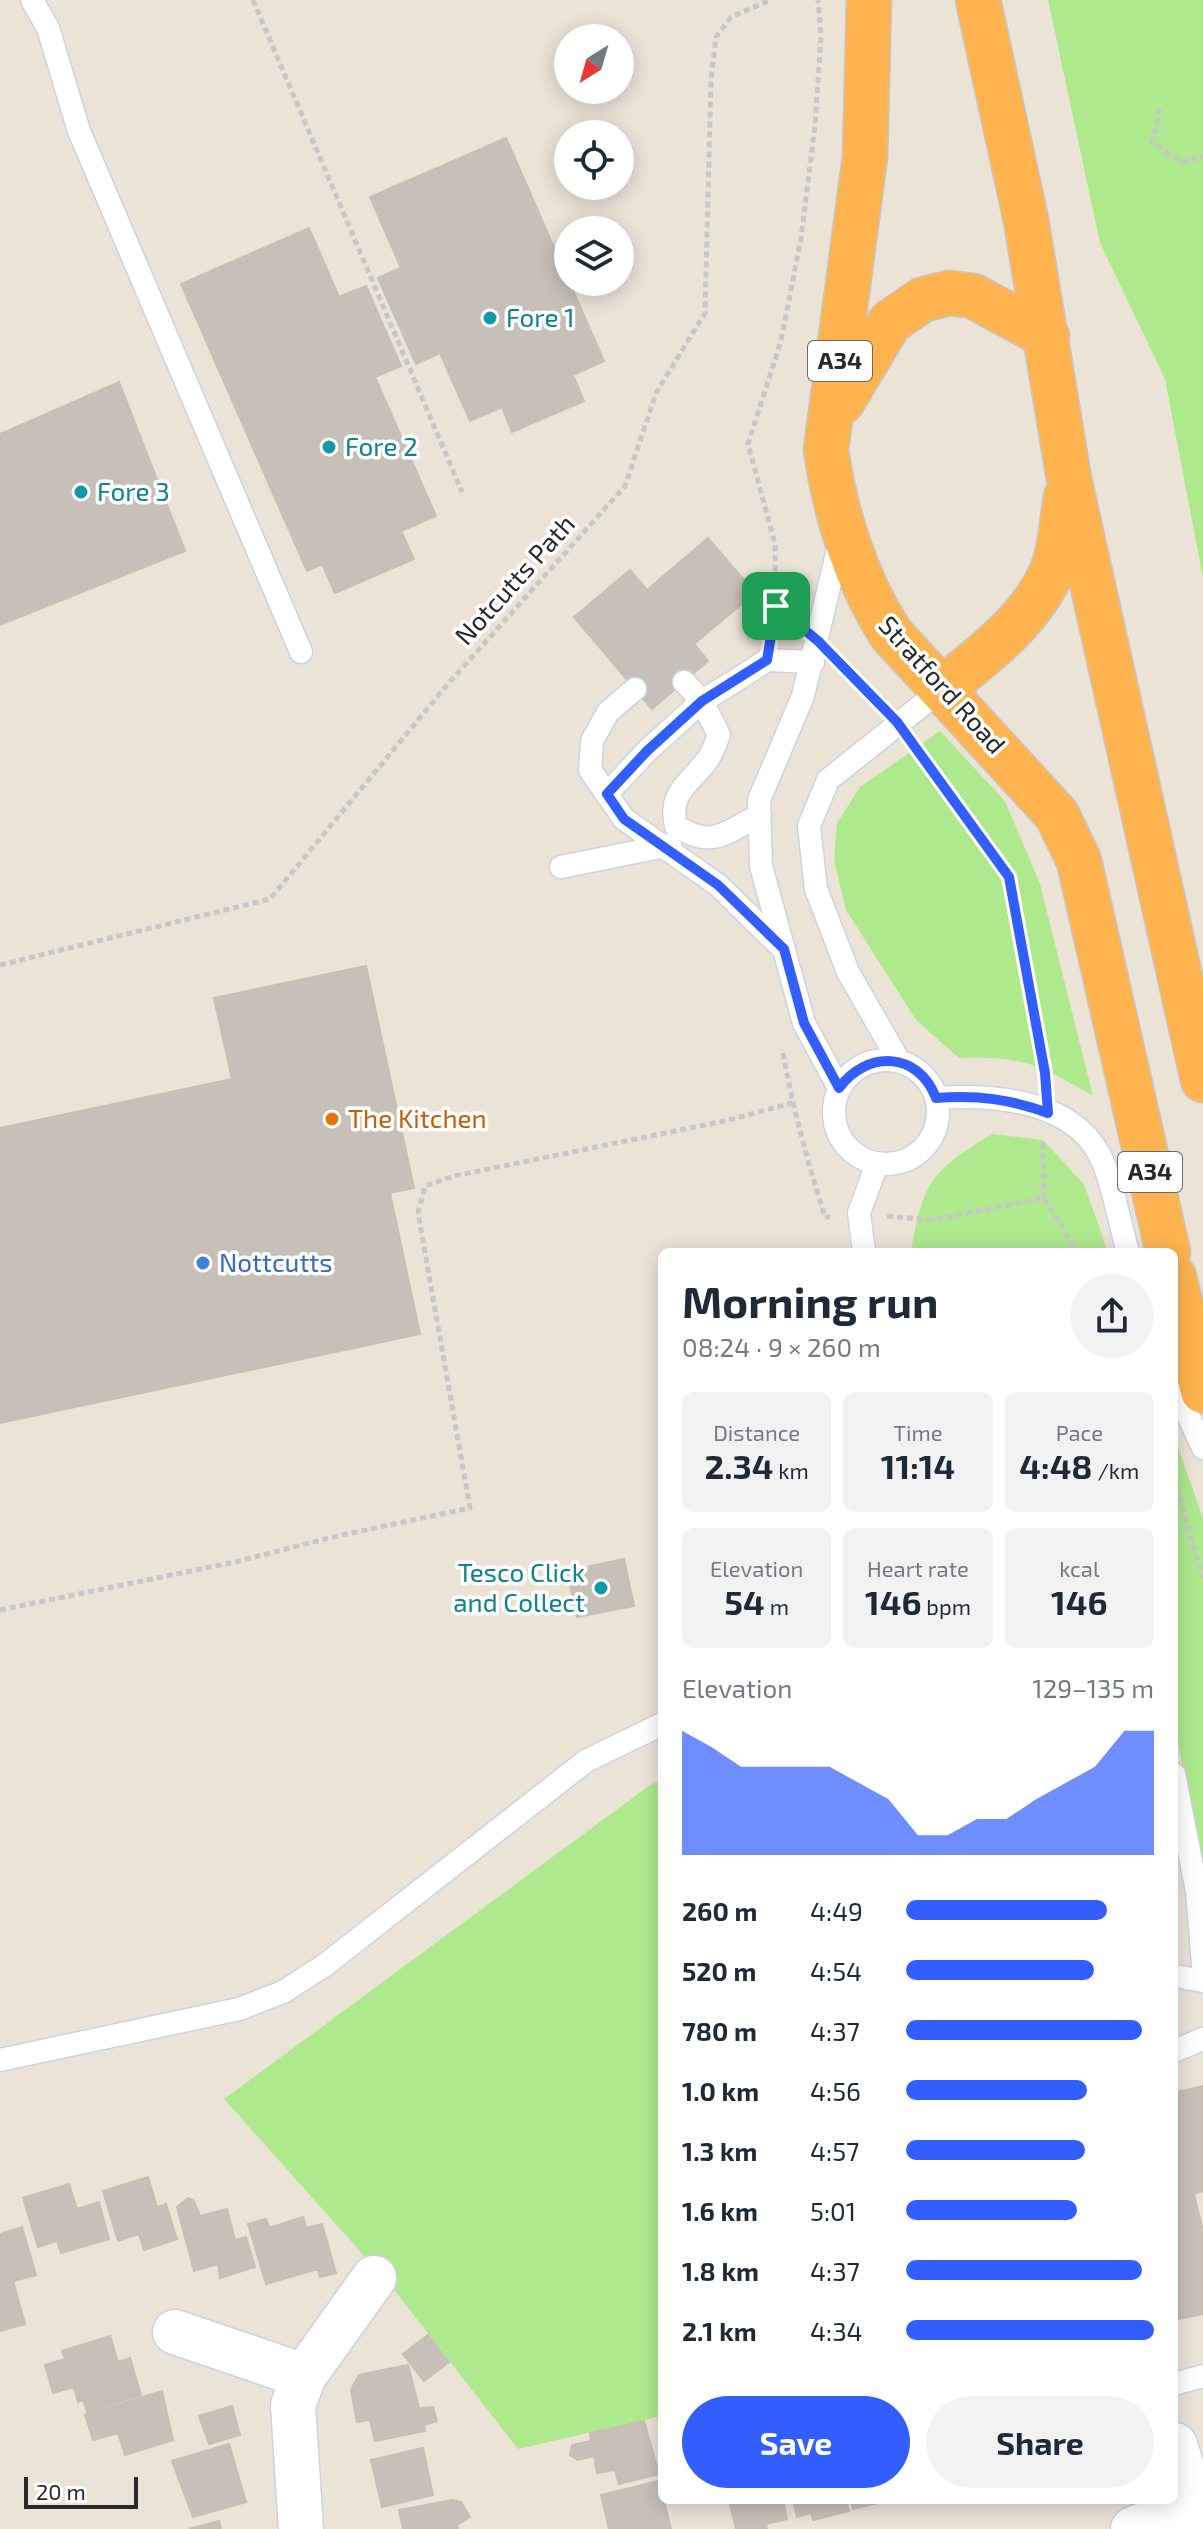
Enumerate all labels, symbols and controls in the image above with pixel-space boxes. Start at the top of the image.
north arrow [554,24,634,104]
map controls [554,24,634,296]
button: locate [554,120,634,200]
button: layers [554,216,634,296]
place label: Fore 1 [506,301,575,332]
marker: Fore 1 [481,309,499,327]
road number: A34 [808,341,872,381]
place label: Fore 2 [345,430,418,461]
marker: Fore 2 [320,438,338,456]
place label: Fore 3 [97,475,170,506]
marker: Fore 3 [72,483,90,501]
street label: Notcutts Path [448,508,580,650]
pin [742,572,810,640]
icon: arrive [754,584,798,628]
street label: Stratford Road [873,609,1013,759]
place label: The Kitchen [348,1102,487,1133]
marker: The Kitchen [323,1110,341,1128]
road number: A34 [1118,1152,1182,1192]
place label: Nottcutts [219,1246,332,1277]
marker: Nottcutts [194,1254,212,1272]
text: Morning run [682,1274,938,1327]
button: share [1070,1274,1154,1358]
text: 08:24 · 9 × 260 m [682,1331,881,1362]
text: Distance [713,1419,800,1445]
text: Time [893,1419,943,1445]
text: Pace [1056,1419,1103,1445]
text: 2.34 [704,1445,773,1486]
text: 11:14 [881,1445,955,1486]
text: 4:48 [1019,1445,1093,1486]
text: km [773,1457,809,1483]
text: /km [1093,1457,1139,1483]
text: Elevation [710,1555,803,1581]
text: Heart rate [867,1555,969,1581]
text: kcal [1059,1555,1099,1581]
place label: Tesco Click and Collect [453,1556,585,1617]
marker: Tesco Click and Collect [592,1579,610,1597]
text: 54 [724,1581,765,1622]
text: 146 [865,1581,921,1622]
text: 146 [1051,1581,1108,1622]
text: m [765,1593,789,1619]
text: bpm [921,1593,971,1619]
text: Elevation [682,1672,792,1703]
text: 129–135 m [1032,1672,1154,1703]
text: 260 m [682,1895,757,1926]
text: 4:49 [810,1895,863,1926]
text: 520 m [682,1955,756,1986]
text: 4:54 [810,1955,862,1986]
text: 780 m [682,2015,757,2046]
text: 4:37 [810,2015,860,2046]
text: 1.0 km [682,2075,759,2106]
text: 4:56 [810,2075,861,2106]
text: 1.3 km [682,2135,757,2166]
text: 4:57 [810,2135,859,2166]
text: 1.6 km [682,2195,758,2226]
text: 5:01 [810,2195,856,2226]
text: 1.8 km [682,2255,759,2286]
text: 4:37 [810,2255,860,2286]
text: 2.1 km [682,2315,757,2346]
text: 4:34 [810,2315,863,2346]
button: Save [682,2396,910,2488]
button: Share [926,2396,1154,2488]
scale bar [24,2473,138,2509]
text: 20 m [36,2478,86,2504]

